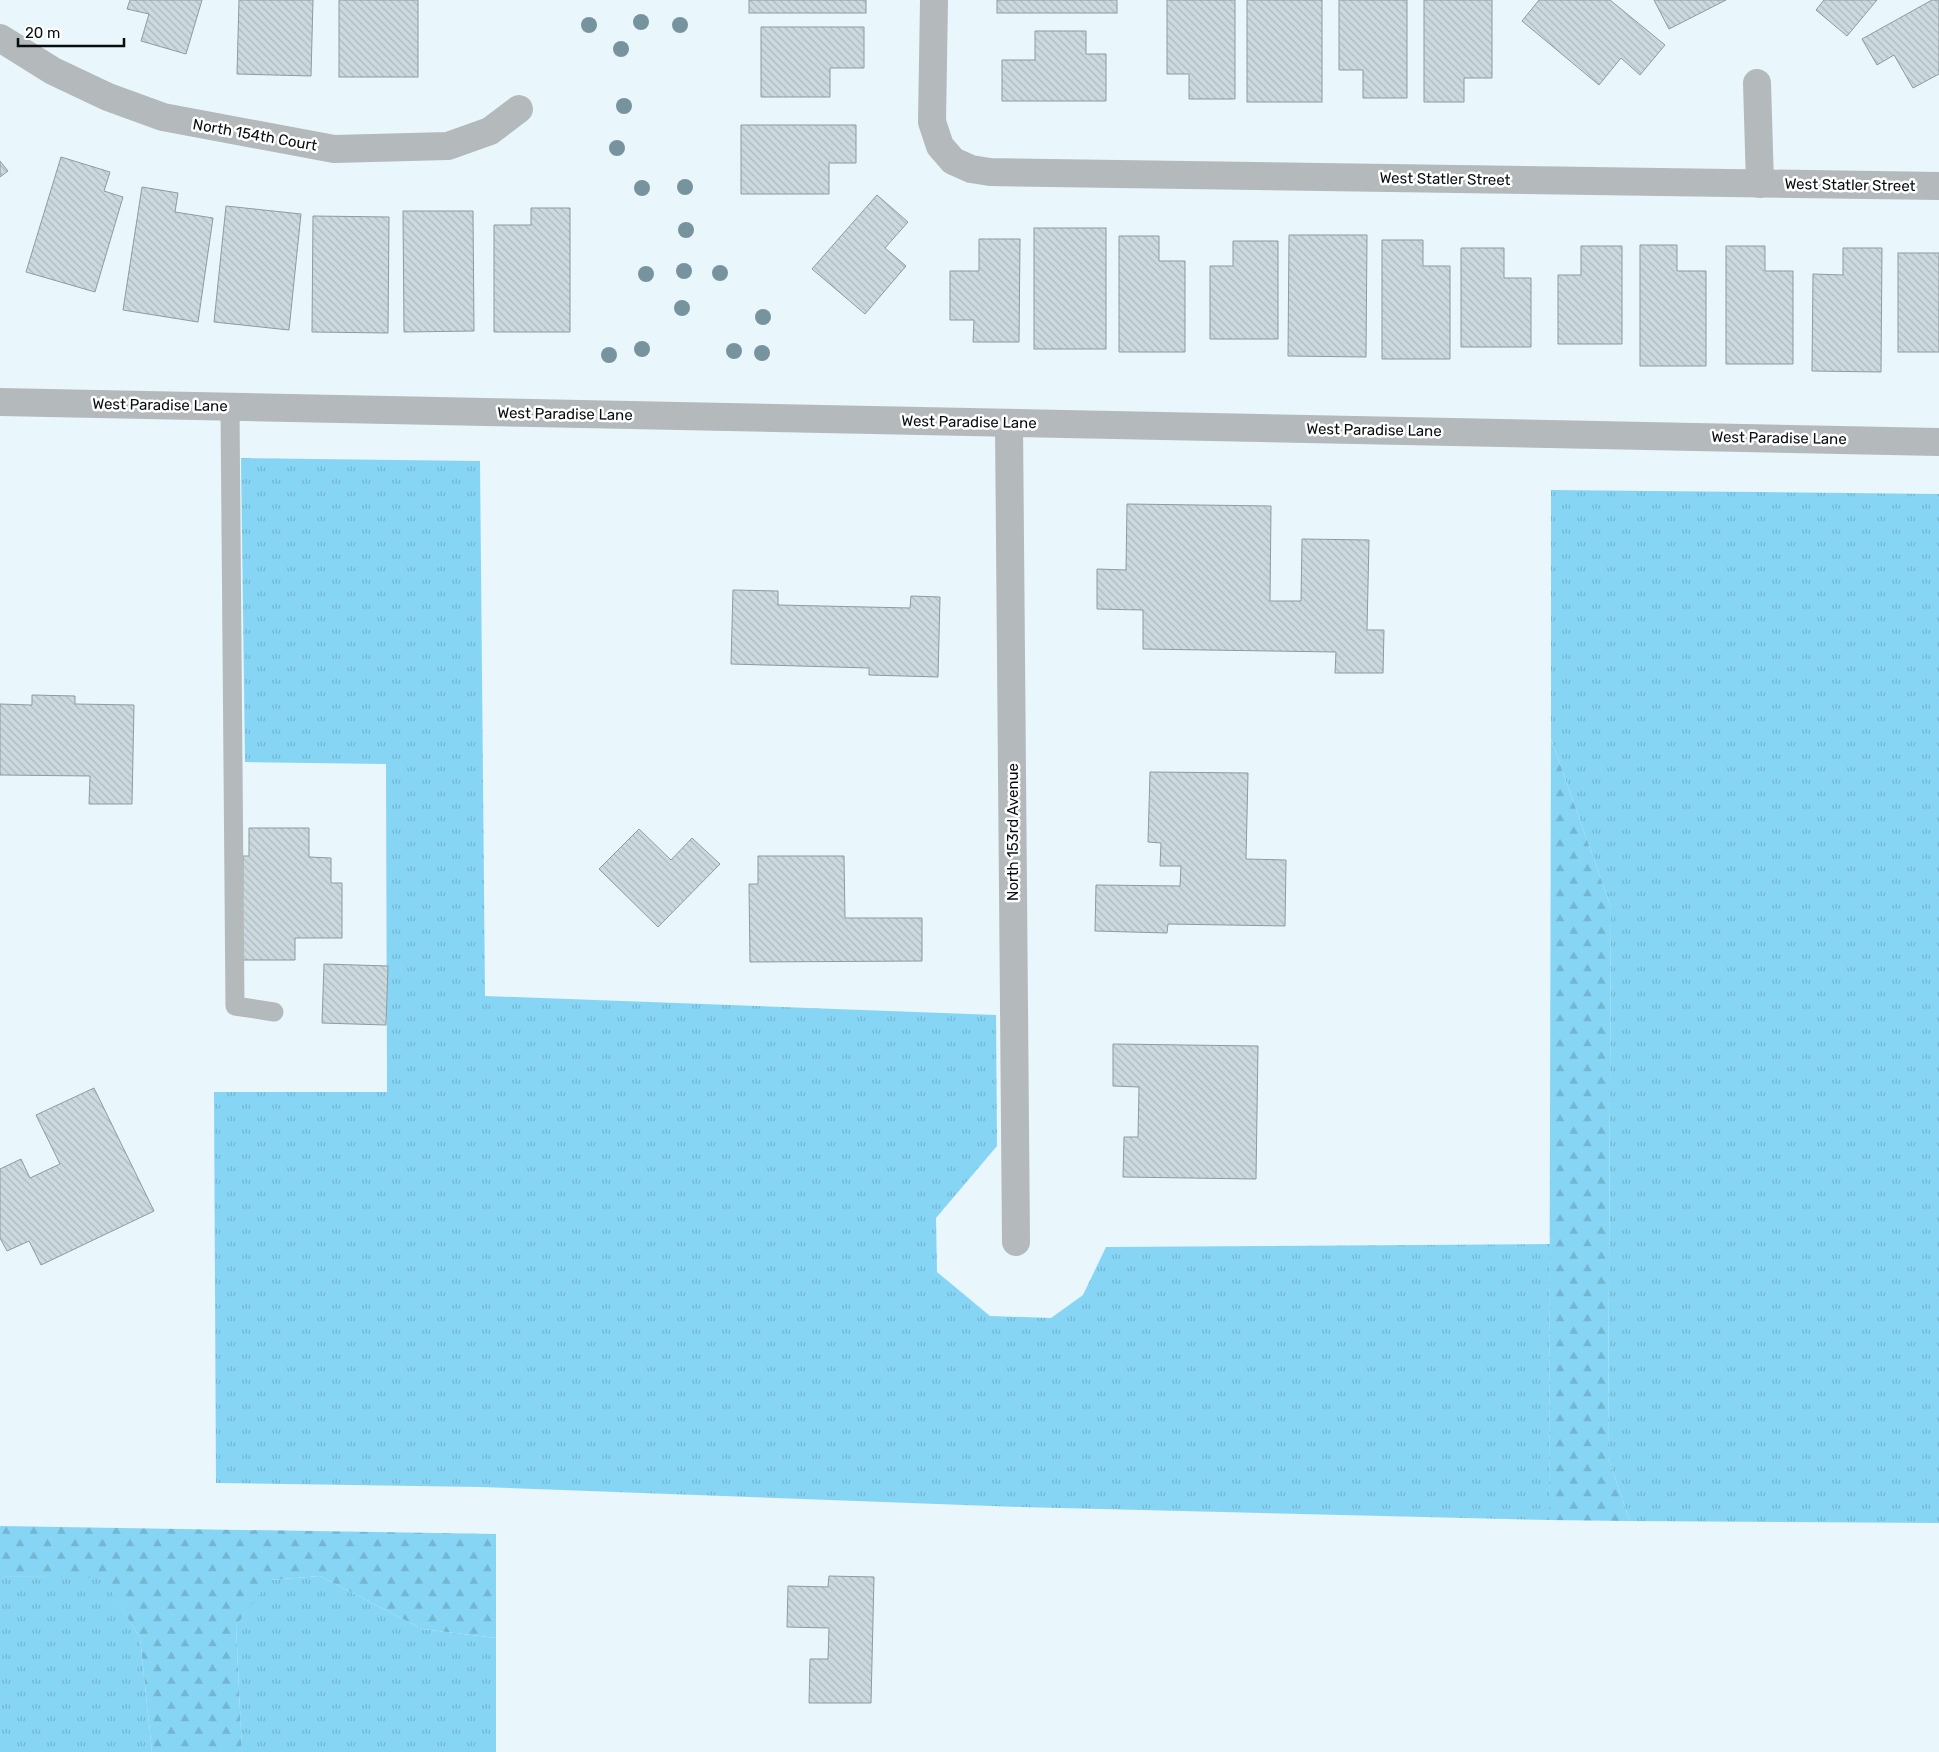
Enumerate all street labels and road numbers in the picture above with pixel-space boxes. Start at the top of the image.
street label: North 154th Court [191,115,319,155]
street label: West Statler Street [1379,169,1511,189]
street label: West Statler Street [1784,175,1916,195]
street label: West Paradise Lane [92,395,228,415]
street label: West Paradise Lane [497,404,633,424]
street label: West Paradise Lane [901,412,1037,432]
street label: West Paradise Lane [1306,420,1442,440]
street label: West Paradise Lane [1711,428,1847,448]
street label: North 153rd Avenue [1004,763,1022,901]

